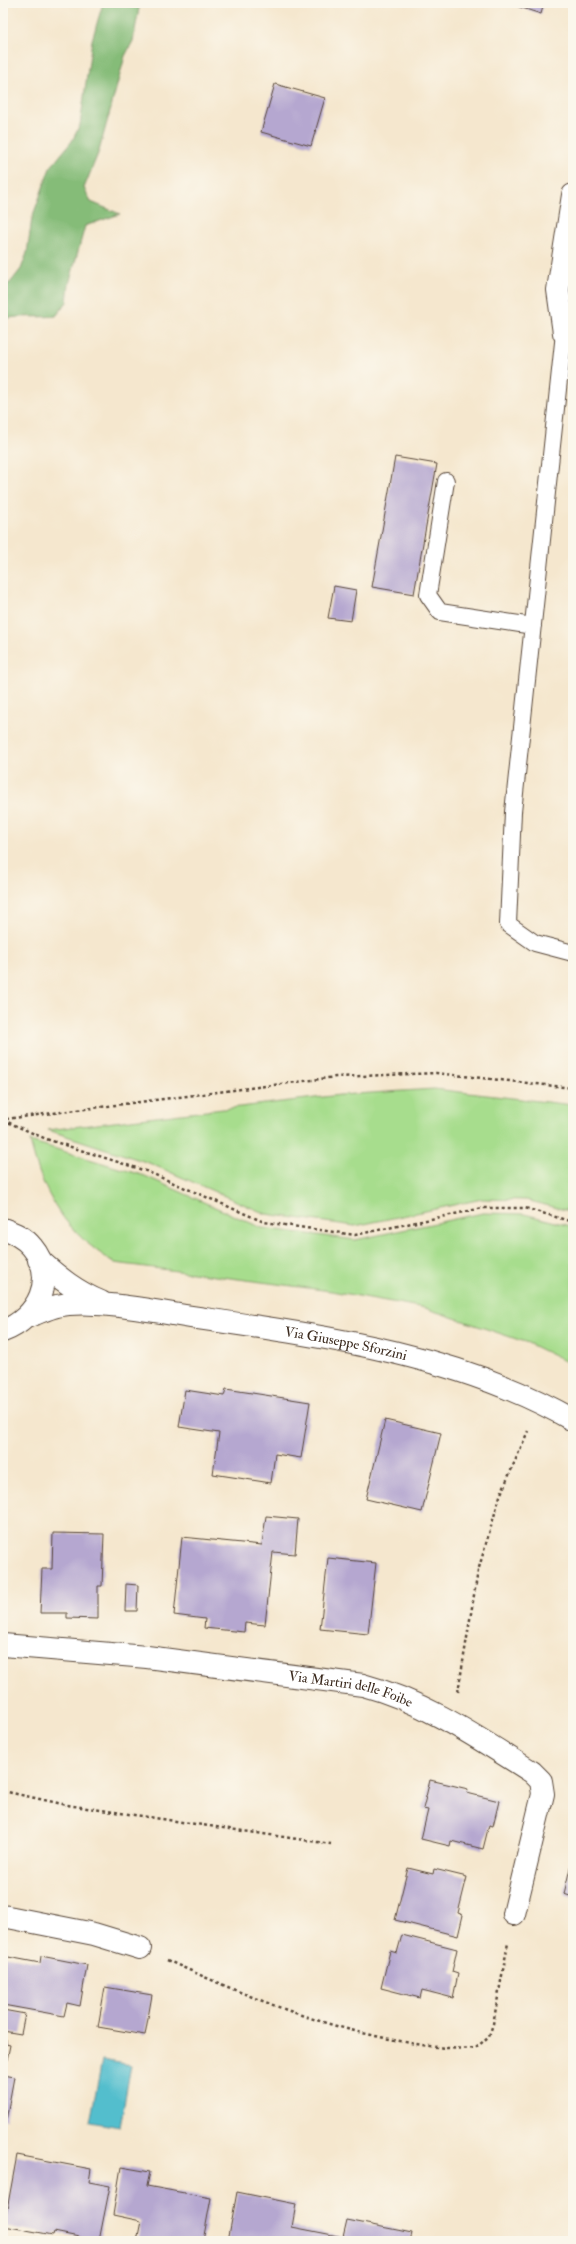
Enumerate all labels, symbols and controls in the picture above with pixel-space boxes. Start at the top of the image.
street label: Via Giuseppe Sforzini [284,1323,409,1364]
street label: Via Martiri delle Foibe [288,1667,416,1710]

